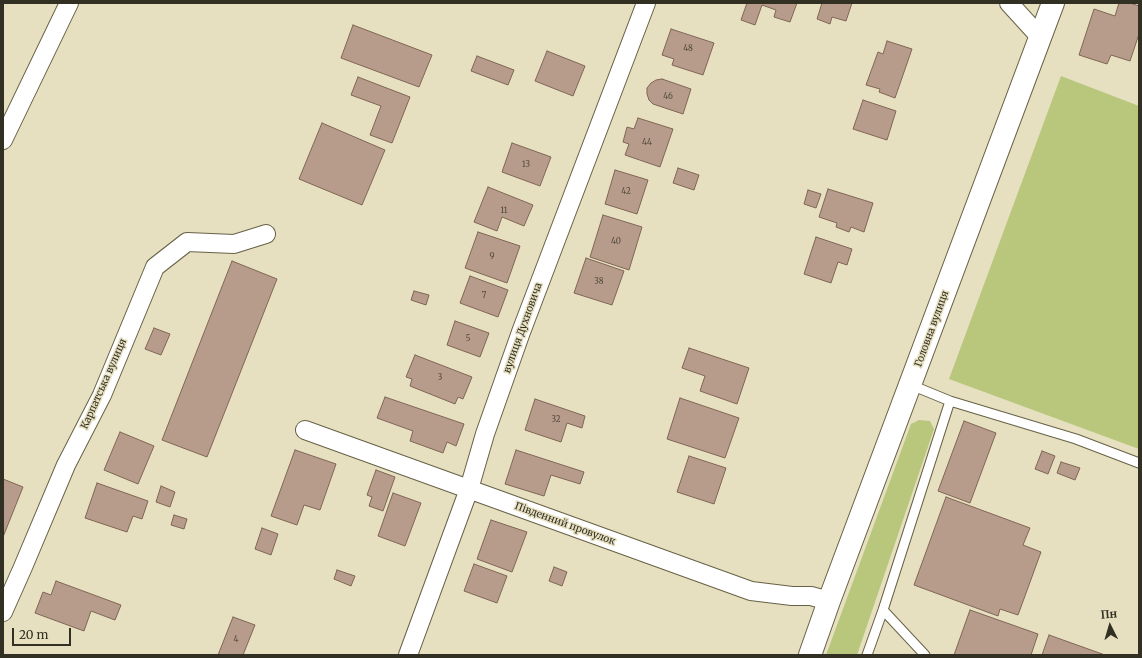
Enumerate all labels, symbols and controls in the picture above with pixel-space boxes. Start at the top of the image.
house number: 48 [683,44,693,54]
house number: 46 [663,92,673,102]
house number: 44 [642,138,652,148]
house number: 13 [522,160,530,170]
house number: 42 [621,187,631,197]
house number: 11 [501,206,507,216]
house number: 40 [611,237,621,247]
house number: 9 [490,252,494,262]
house number: 38 [594,277,604,287]
street label: вулиця Духновича [501,281,545,375]
street label: Головна вулиця [913,289,951,369]
house number: 7 [482,291,486,301]
house number: 5 [466,334,470,344]
street label: Карпатська вулиця [79,337,129,431]
house number: 3 [438,373,442,383]
house number: 32 [551,415,561,425]
street label: Південний провулок [513,500,617,548]
north arrow [1090,606,1130,646]
text: Пн [1100,606,1118,622]
scale bar [14,620,73,646]
text: 20 m [19,627,48,642]
house number: 4 [234,635,238,645]

